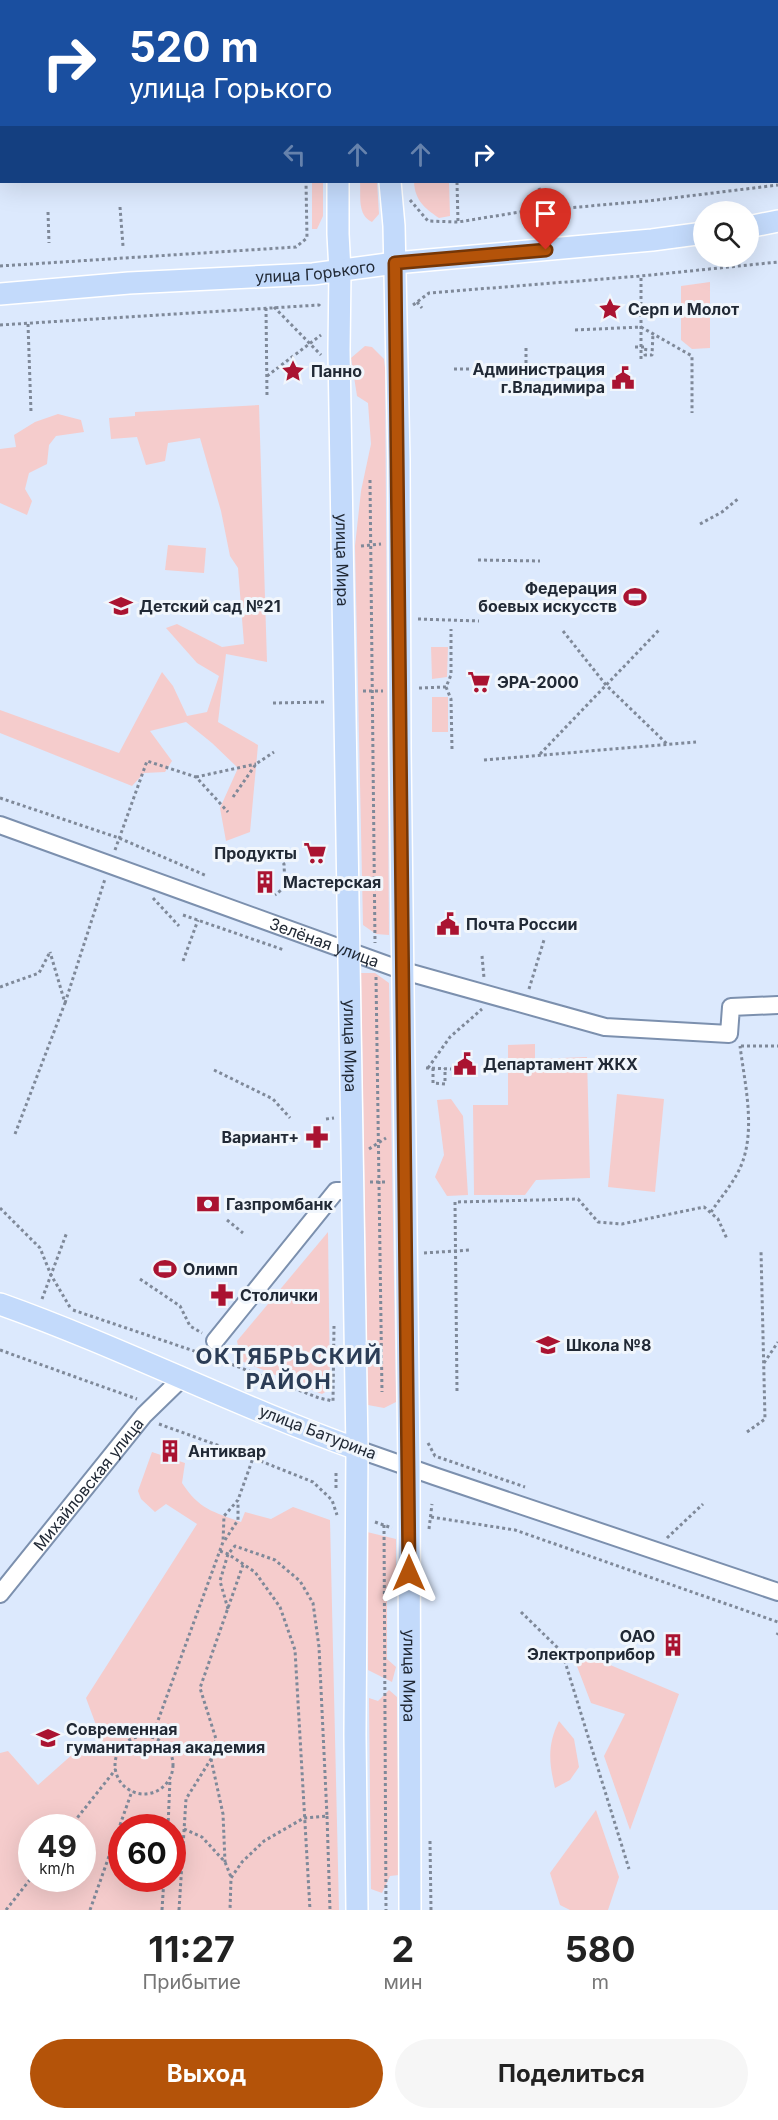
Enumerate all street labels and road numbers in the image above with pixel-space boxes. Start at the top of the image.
street label: улица Горького [255,256,376,287]
street label: улица Мира [332,513,353,606]
street label: Зелёная улица [267,913,382,971]
street label: улица Мира [340,999,361,1092]
street label: улица Батурина [257,1401,379,1463]
street label: Михайловская улица [29,1414,148,1555]
street label: улица Мира [399,1629,420,1722]

